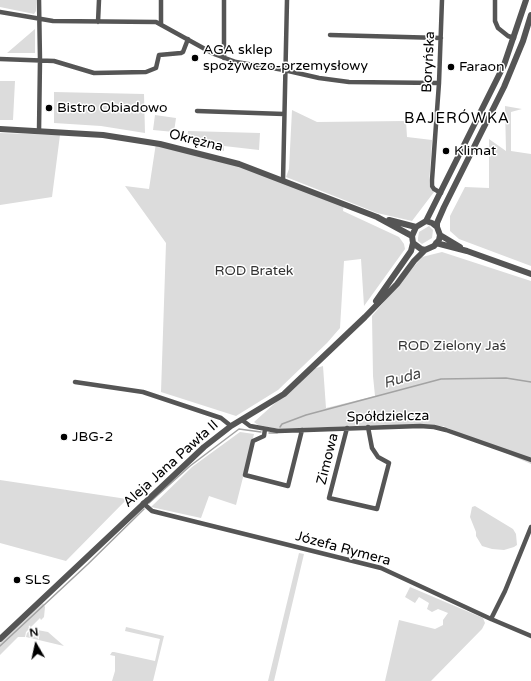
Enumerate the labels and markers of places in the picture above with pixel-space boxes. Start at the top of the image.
place label: AGA sklep spożywczo-przemysłowy [203,42,368,74]
marker: AGA sklep spożywczo-przemysłowy [190,53,200,63]
place label: Faraon [459,59,505,75]
marker: Faraon [446,62,456,72]
place label: Bistro Obiadowo [57,100,168,116]
marker: Bistro Obiadowo [44,103,54,113]
place label: Klimat [454,143,496,159]
marker: Klimat [441,146,451,156]
place label: JBG-2 [72,429,113,445]
marker: JBG-2 [59,432,69,442]
place label: SLS [25,572,50,588]
marker: SLS [12,575,22,585]

